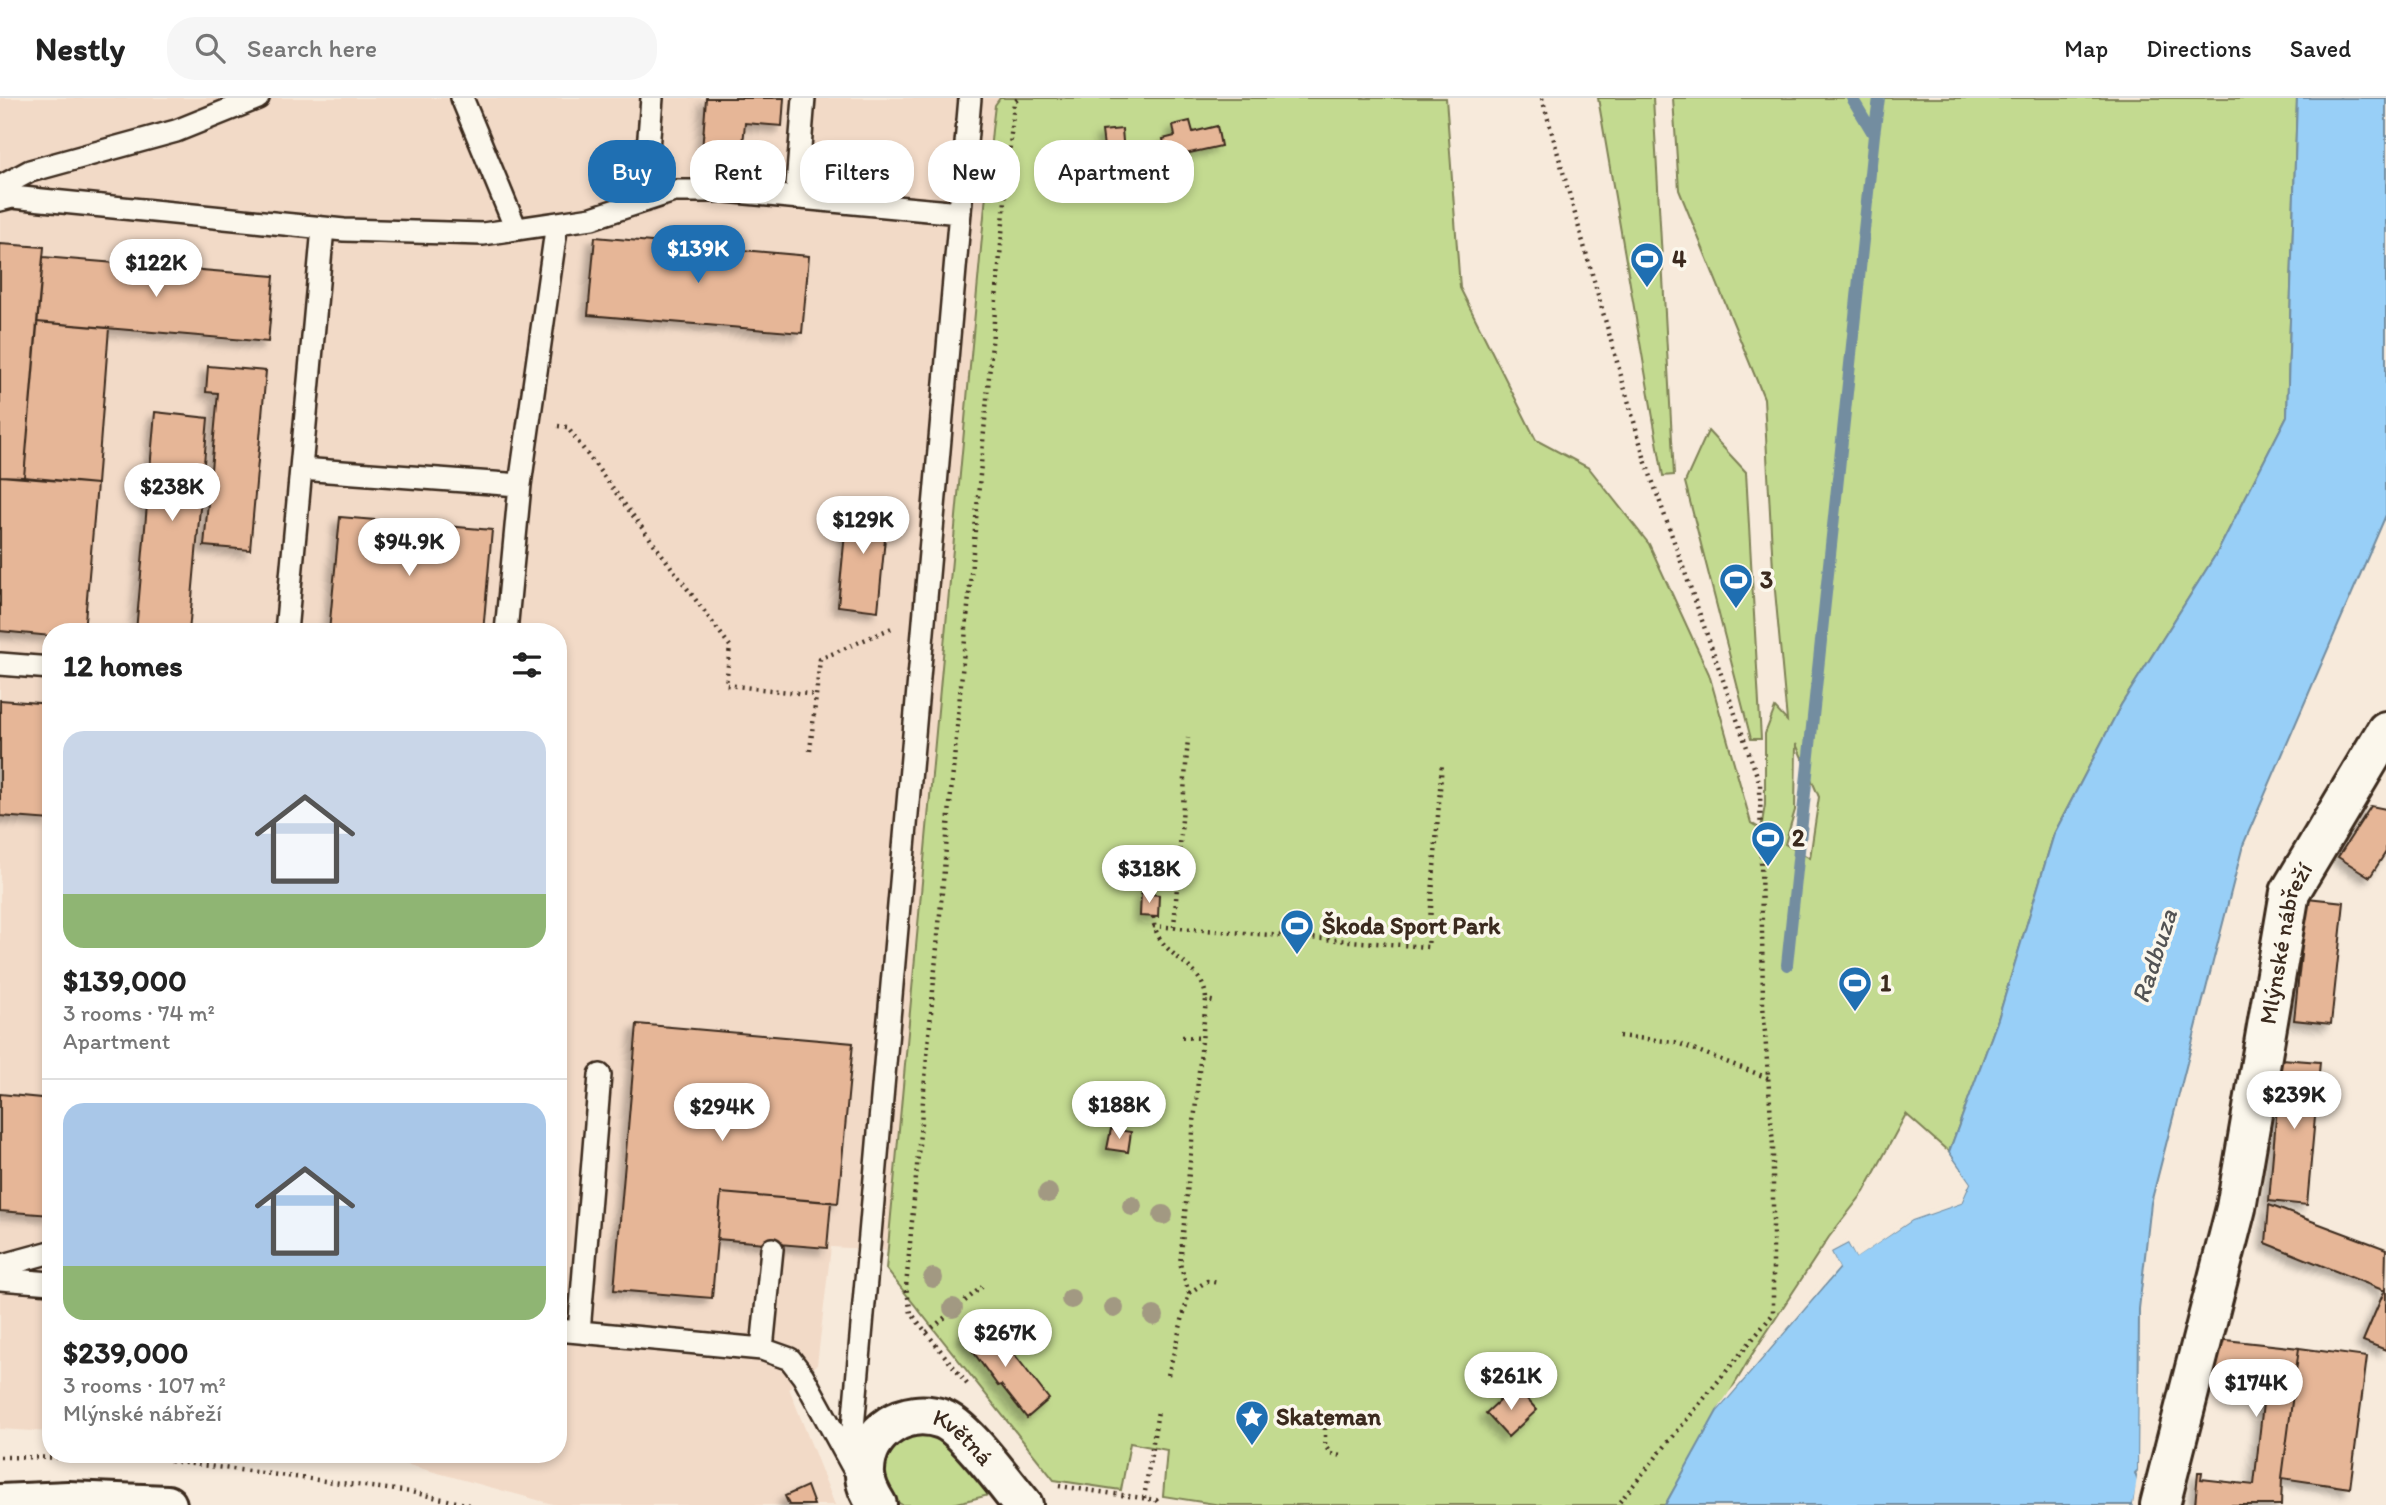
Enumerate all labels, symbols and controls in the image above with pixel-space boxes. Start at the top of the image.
search box [167,17,657,80]
text: Nestly [35,29,125,68]
icon: search [191,29,229,67]
text: Search here [247,32,377,64]
text: Map [2064,34,2108,63]
text: Directions [2146,34,2252,63]
text: Saved [2290,34,2351,63]
chip: Buy [588,140,676,203]
chip: Rent [690,140,786,203]
chip: Filters [800,140,914,203]
chip: New [928,140,1020,203]
chip: Apartment [1034,140,1194,203]
pin: $139K [649,226,747,285]
text: $139K [667,234,729,262]
pin: $122K [107,240,205,299]
sports icon: 4 [1628,240,1666,289]
place label: 4 [1672,244,1687,273]
text: $122K [125,248,187,276]
pin: $238K [123,464,221,523]
text: $238K [140,472,204,500]
pin: $129K [814,496,912,556]
text: $129K [832,505,894,533]
pin: $94.9K [352,518,466,578]
text: $94.9K [374,527,444,555]
sports icon: 3 [1717,561,1755,610]
place label: 3 [1760,565,1773,594]
icon: filters [508,646,546,684]
text: 12 homes [63,647,183,684]
icon: home [242,776,368,902]
sports icon: 2 [1749,819,1787,868]
place label: 2 [1792,823,1805,852]
pin: $318K [1100,846,1198,905]
text: $318K [1118,854,1180,882]
street label: Mlýnské nábřeží [2253,857,2318,1027]
water label: Radbuza [2124,905,2184,1007]
sports icon: Škoda Sport Park [1278,907,1316,956]
place label: Škoda Sport Park [1322,911,1501,941]
text: $139,000 [63,962,187,999]
sports icon: 1 [1836,964,1874,1013]
place label: 1 [1880,968,1892,997]
text: 3 rooms · 74 m² [63,999,215,1027]
text: Apartment [63,1027,170,1055]
pin: $239K [2245,1072,2343,1131]
text: $239K [2262,1080,2326,1108]
pin: $188K [1070,1082,1168,1141]
pin: $294K [673,1084,771,1143]
text: $188K [1088,1090,1150,1118]
text: $294K [690,1092,754,1120]
icon: home [242,1148,368,1274]
pin: $267K [956,1310,1054,1369]
text: $267K [974,1318,1036,1346]
text: $239,000 [63,1334,189,1371]
pin: $261K [1462,1352,1560,1412]
pin: $174K [2207,1360,2305,1419]
text: $261K [1480,1361,1542,1389]
text: $174K [2225,1368,2287,1396]
text: 3 rooms · 107 m² [63,1371,226,1399]
place icon: Skateman [1233,1398,1271,1447]
text: Mlýnské nábřeží [63,1399,222,1427]
street label: Květná [929,1402,1001,1472]
place label: Skateman [1276,1402,1381,1431]

